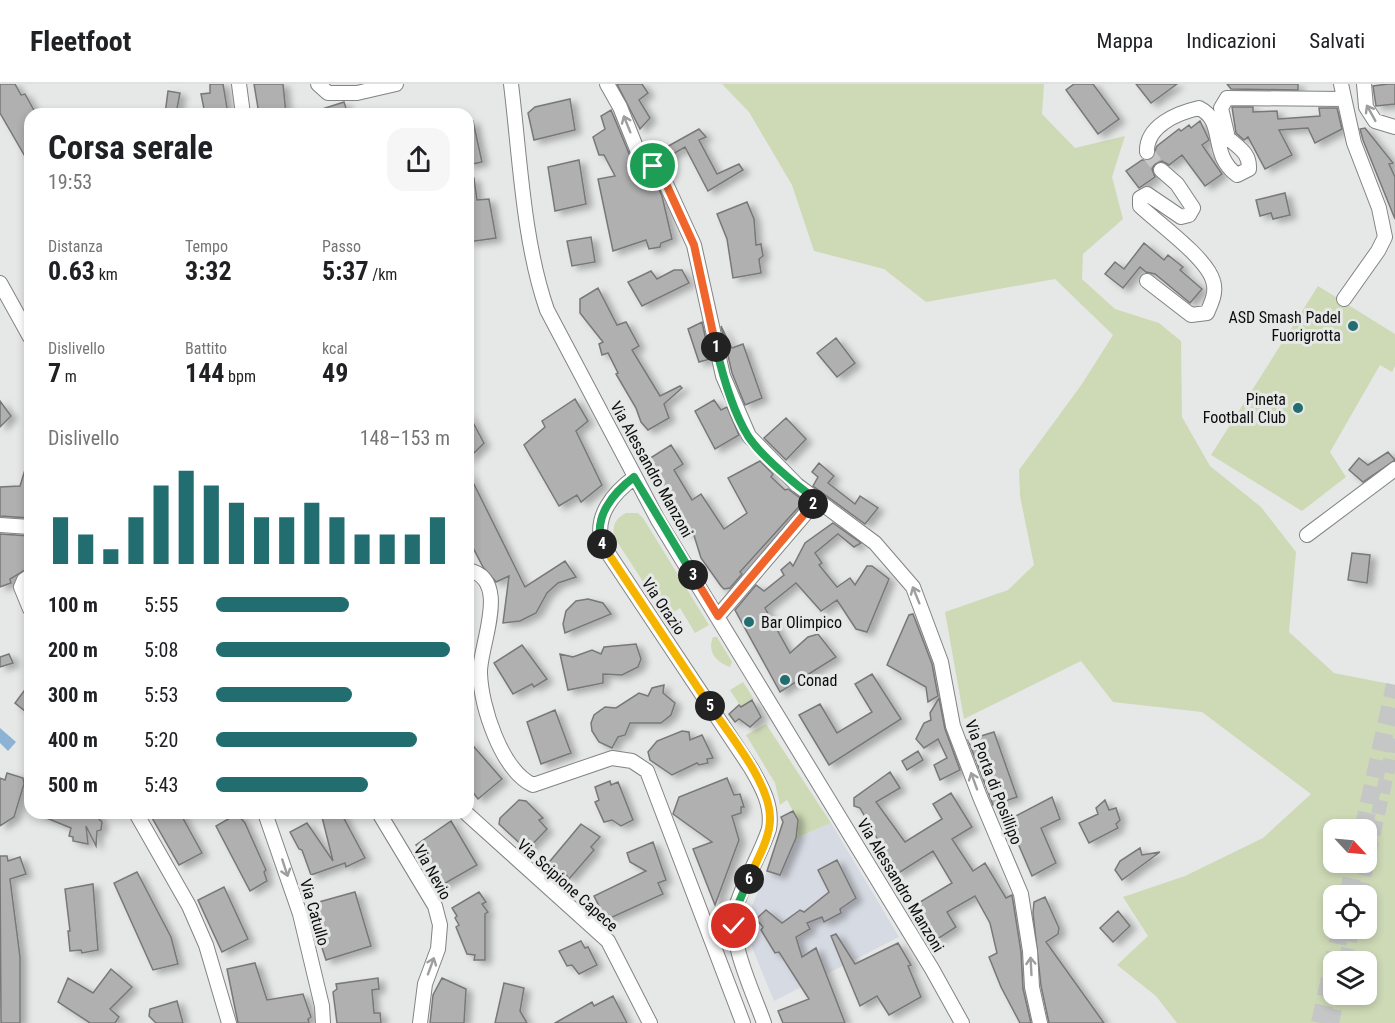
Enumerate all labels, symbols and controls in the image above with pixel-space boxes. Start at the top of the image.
text: Fleetfoot [30,25,131,58]
text: Mappa [1097,29,1153,53]
text: Indicazioni [1186,29,1276,53]
text: Salvati [1309,29,1365,53]
one-way arrow [1365,105,1377,122]
one-way arrow [621,115,632,134]
text: Corsa serale [48,128,213,167]
button: share [387,128,450,191]
pin [627,140,678,191]
icon: arrive [636,149,669,182]
text: 19:53 [48,170,92,194]
text: Distanza [48,237,103,256]
text: Tempo [185,237,228,256]
text: Passo [322,237,361,256]
text: 0.63 [48,256,95,286]
text: 3:32 [185,256,232,286]
text: 5:37 [322,256,369,286]
text: km [95,265,118,284]
text: /km [369,265,397,284]
place label: ASD Smash Padel Fuorigrotta [1228,308,1341,345]
marker: ASD Smash Padel Fuorigrotta [1346,319,1360,333]
pin: 1 [701,332,731,362]
text: 1 [712,337,720,356]
text: Dislivello [48,339,105,358]
text: Battito [185,339,227,358]
text: kcal [322,339,348,358]
text: 7 [48,358,61,388]
text: 144 [185,358,224,388]
text: 49 [322,358,348,388]
text: m [61,367,77,386]
text: bpm [224,367,256,386]
place label: Pineta Football Club [1203,390,1286,427]
street label: Via Alessandro Manzoni [606,398,697,541]
marker: Pineta Football Club [1291,401,1305,415]
text: Dislivello [48,426,119,450]
text: 148–153 m [360,426,450,450]
pin: 2 [798,489,828,519]
text: 2 [809,494,817,513]
pin: 4 [587,529,617,559]
text: 4 [598,534,606,553]
pin: 3 [678,560,708,590]
text: 3 [689,565,697,584]
street label: Via Orazio [638,574,690,638]
one-way arrow [909,587,920,605]
text: 100 m [48,593,98,617]
text: 5:55 [144,593,178,617]
place label: Bar Olimpico [761,613,842,632]
marker: Bar Olimpico [742,615,756,629]
text: 200 m [48,638,98,662]
text: 5:08 [144,638,178,662]
place label: Conad [797,671,837,690]
marker: Conad [778,673,792,687]
text: 300 m [48,683,98,707]
text: 5:53 [144,683,178,707]
pin: 5 [695,691,725,721]
text: 5 [706,696,714,715]
street label: Via Porta di Posillipo [961,717,1026,847]
text: 400 m [48,728,98,752]
text: 5:20 [144,728,178,752]
one-way arrow [967,772,978,791]
text: 500 m [48,773,98,797]
text: 5:43 [144,773,178,797]
street label: Via Alessandro Manzoni [853,815,948,956]
north arrow [1323,819,1377,873]
map controls [1323,819,1377,1005]
street label: Via Scipione Capece [513,835,622,936]
street label: Via Nevio [410,841,455,903]
one-way arrow [281,858,292,877]
pin: 6 [734,864,764,894]
text: 6 [745,869,753,888]
street label: Via Catullo [296,877,333,948]
button: locate [1323,885,1377,939]
pin [708,900,759,951]
icon: check [717,909,750,942]
button: layers [1323,951,1377,1005]
one-way arrow [1026,956,1037,976]
one-way arrow [427,957,438,976]

